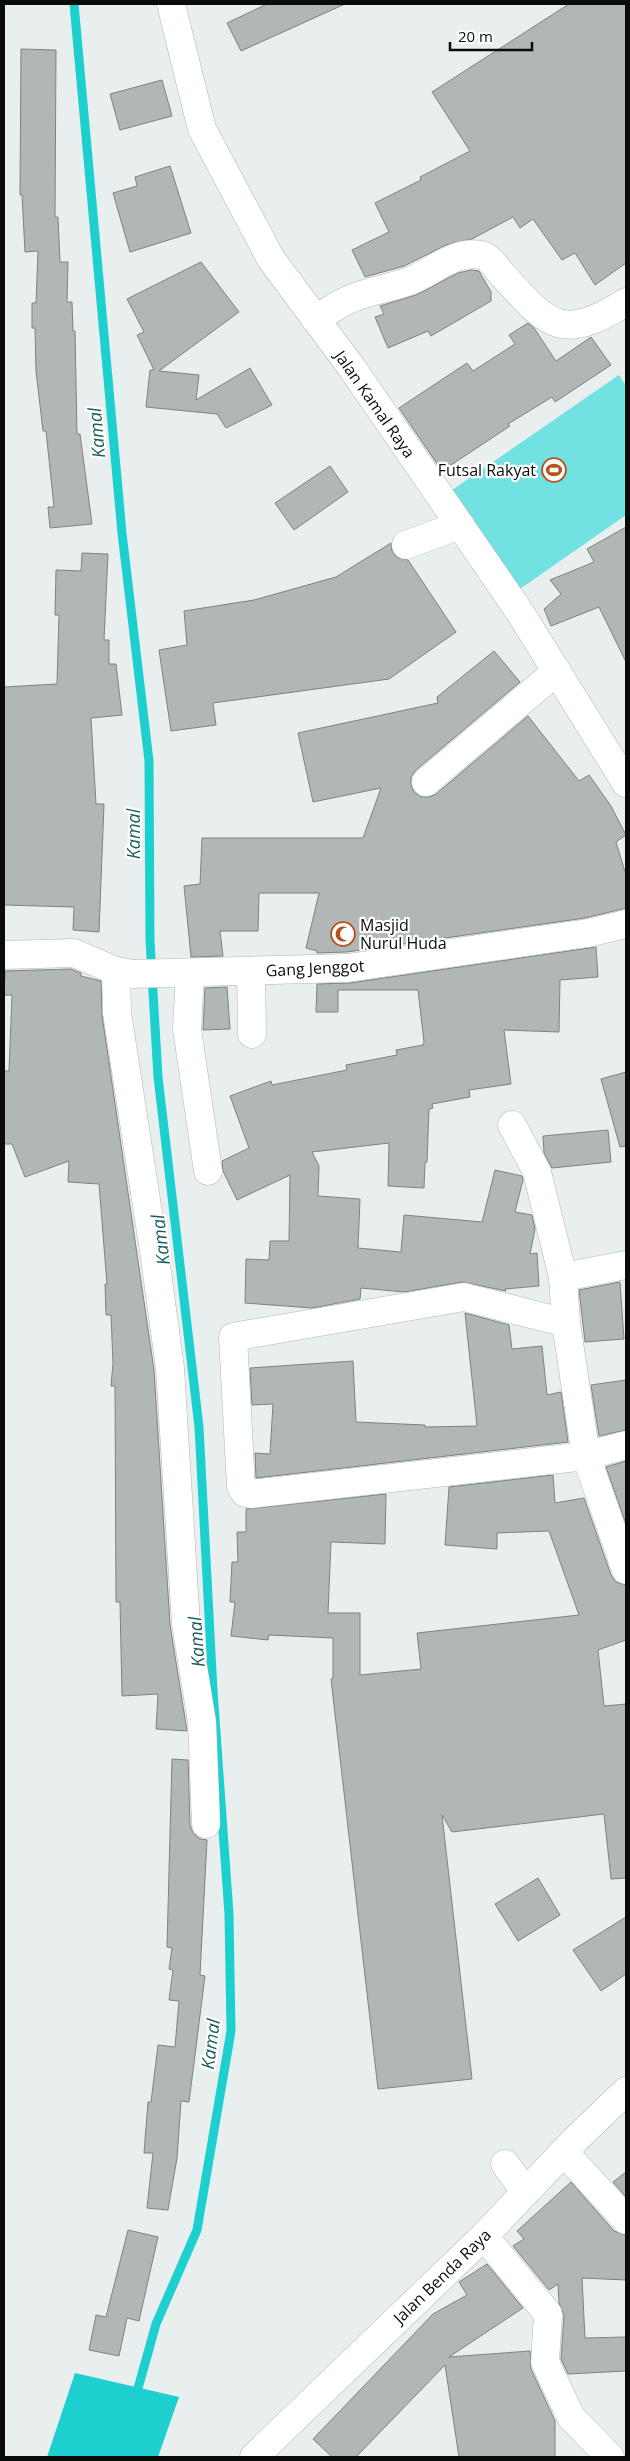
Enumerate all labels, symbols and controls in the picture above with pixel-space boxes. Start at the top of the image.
scale bar [450,20,532,52]
text: 20 m [458,26,493,46]
street label: Jalan Kamal Raya [329,344,420,462]
water label: Kamal [82,406,110,459]
sports icon: Futsal Rakyat [541,457,567,483]
place label: Futsal Rakyat [438,459,536,481]
water label: Kamal [121,808,145,859]
place label: Masjid Nurul Huda [360,914,447,954]
mosque icon: Masjid Nurul Huda [330,921,356,947]
street label: Gang Jenggot [265,954,365,982]
water label: Kamal [145,1213,175,1267]
water label: Kamal [182,1615,210,1668]
water label: Kamal [195,2017,225,2071]
street label: Jalan Benda Raya [387,2224,496,2330]

